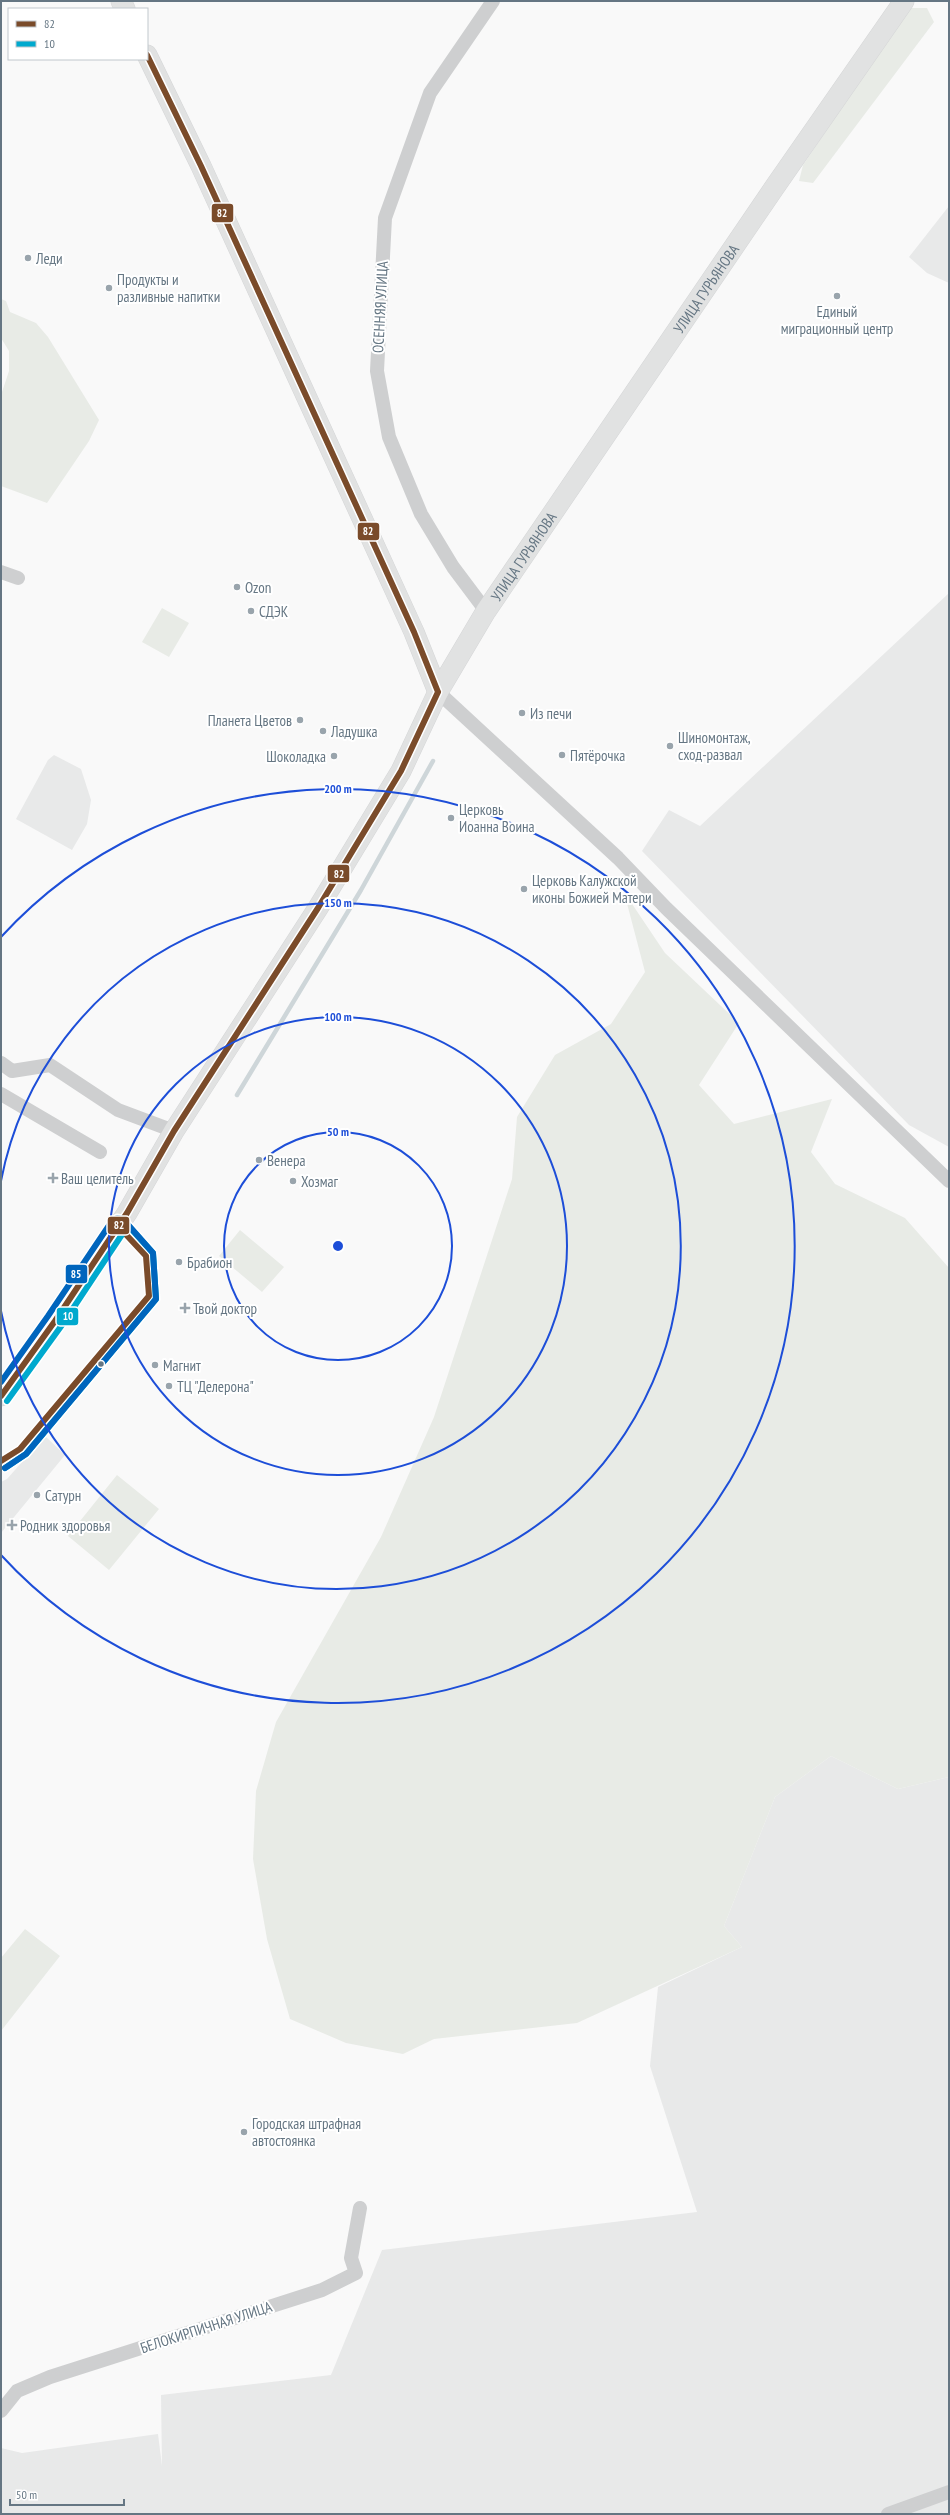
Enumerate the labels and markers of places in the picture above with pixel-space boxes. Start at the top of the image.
place label: Леди [35,249,63,268]
marker: Леди [23,253,33,263]
place label: Продукты и разливные напитки [117,270,220,306]
marker: Продукты и разливные напитки [104,283,114,293]
marker: Единый миграционный центр [832,291,842,301]
place label: Единый миграционный центр [781,302,893,338]
place label: Ozon [245,578,271,597]
marker: Ozon [232,582,242,592]
place label: СДЭК [259,602,289,621]
marker: СДЭК [246,606,256,616]
place label: Из печи [530,704,572,723]
marker: Из печи [517,708,527,718]
place label: Планета Цветов [208,711,292,730]
marker: Планета Цветов [295,715,305,725]
place label: Ладушка [330,722,377,741]
marker: Ладушка [318,726,328,736]
place label: Шиномонтаж, сход-развал [678,728,751,764]
marker: Шиномонтаж, сход-развал [665,741,675,751]
place label: Пятёрочка [570,746,625,765]
place label: Шоколадка [266,747,326,766]
marker: Пятёрочка [557,750,567,760]
marker: Шоколадка [329,751,339,761]
place label: Церковь Иоанна Воина [459,800,534,836]
marker: Церковь Иоанна Воина [446,813,456,823]
place label: Церковь Калужской иконы Божией Матери [532,871,652,907]
marker: Церковь Калужской иконы Божией Матери [519,884,529,894]
place label: Венера [267,1151,306,1170]
marker: Венера [254,1155,264,1165]
place label: Ваш целитель [61,1169,134,1188]
place label: Хозмаг [301,1172,339,1191]
marker: Ваш целитель [48,1173,58,1183]
marker: Хозмаг [288,1176,298,1186]
centre of rings [331,1239,345,1253]
place label: Брабион [187,1253,232,1272]
marker: Брабион [174,1257,184,1267]
place label: Твой доктор [193,1299,257,1318]
marker: Твой доктор [180,1303,190,1313]
place label: Магнит [163,1356,201,1375]
unlabelled marker [96,1359,106,1369]
marker: Магнит [150,1360,160,1370]
place label: ТЦ "Делерона" [177,1377,254,1396]
marker: ТЦ "Делерона" [164,1381,174,1391]
place label: Сатурн [45,1486,81,1505]
marker: Сатурн [32,1490,42,1500]
place label: Родник здоровья [20,1516,111,1535]
marker: Родник здоровья [7,1520,17,1530]
place label: Городская штрафная автостоянка [252,2114,361,2150]
marker: Городская штрафная автостоянка [239,2127,249,2137]

